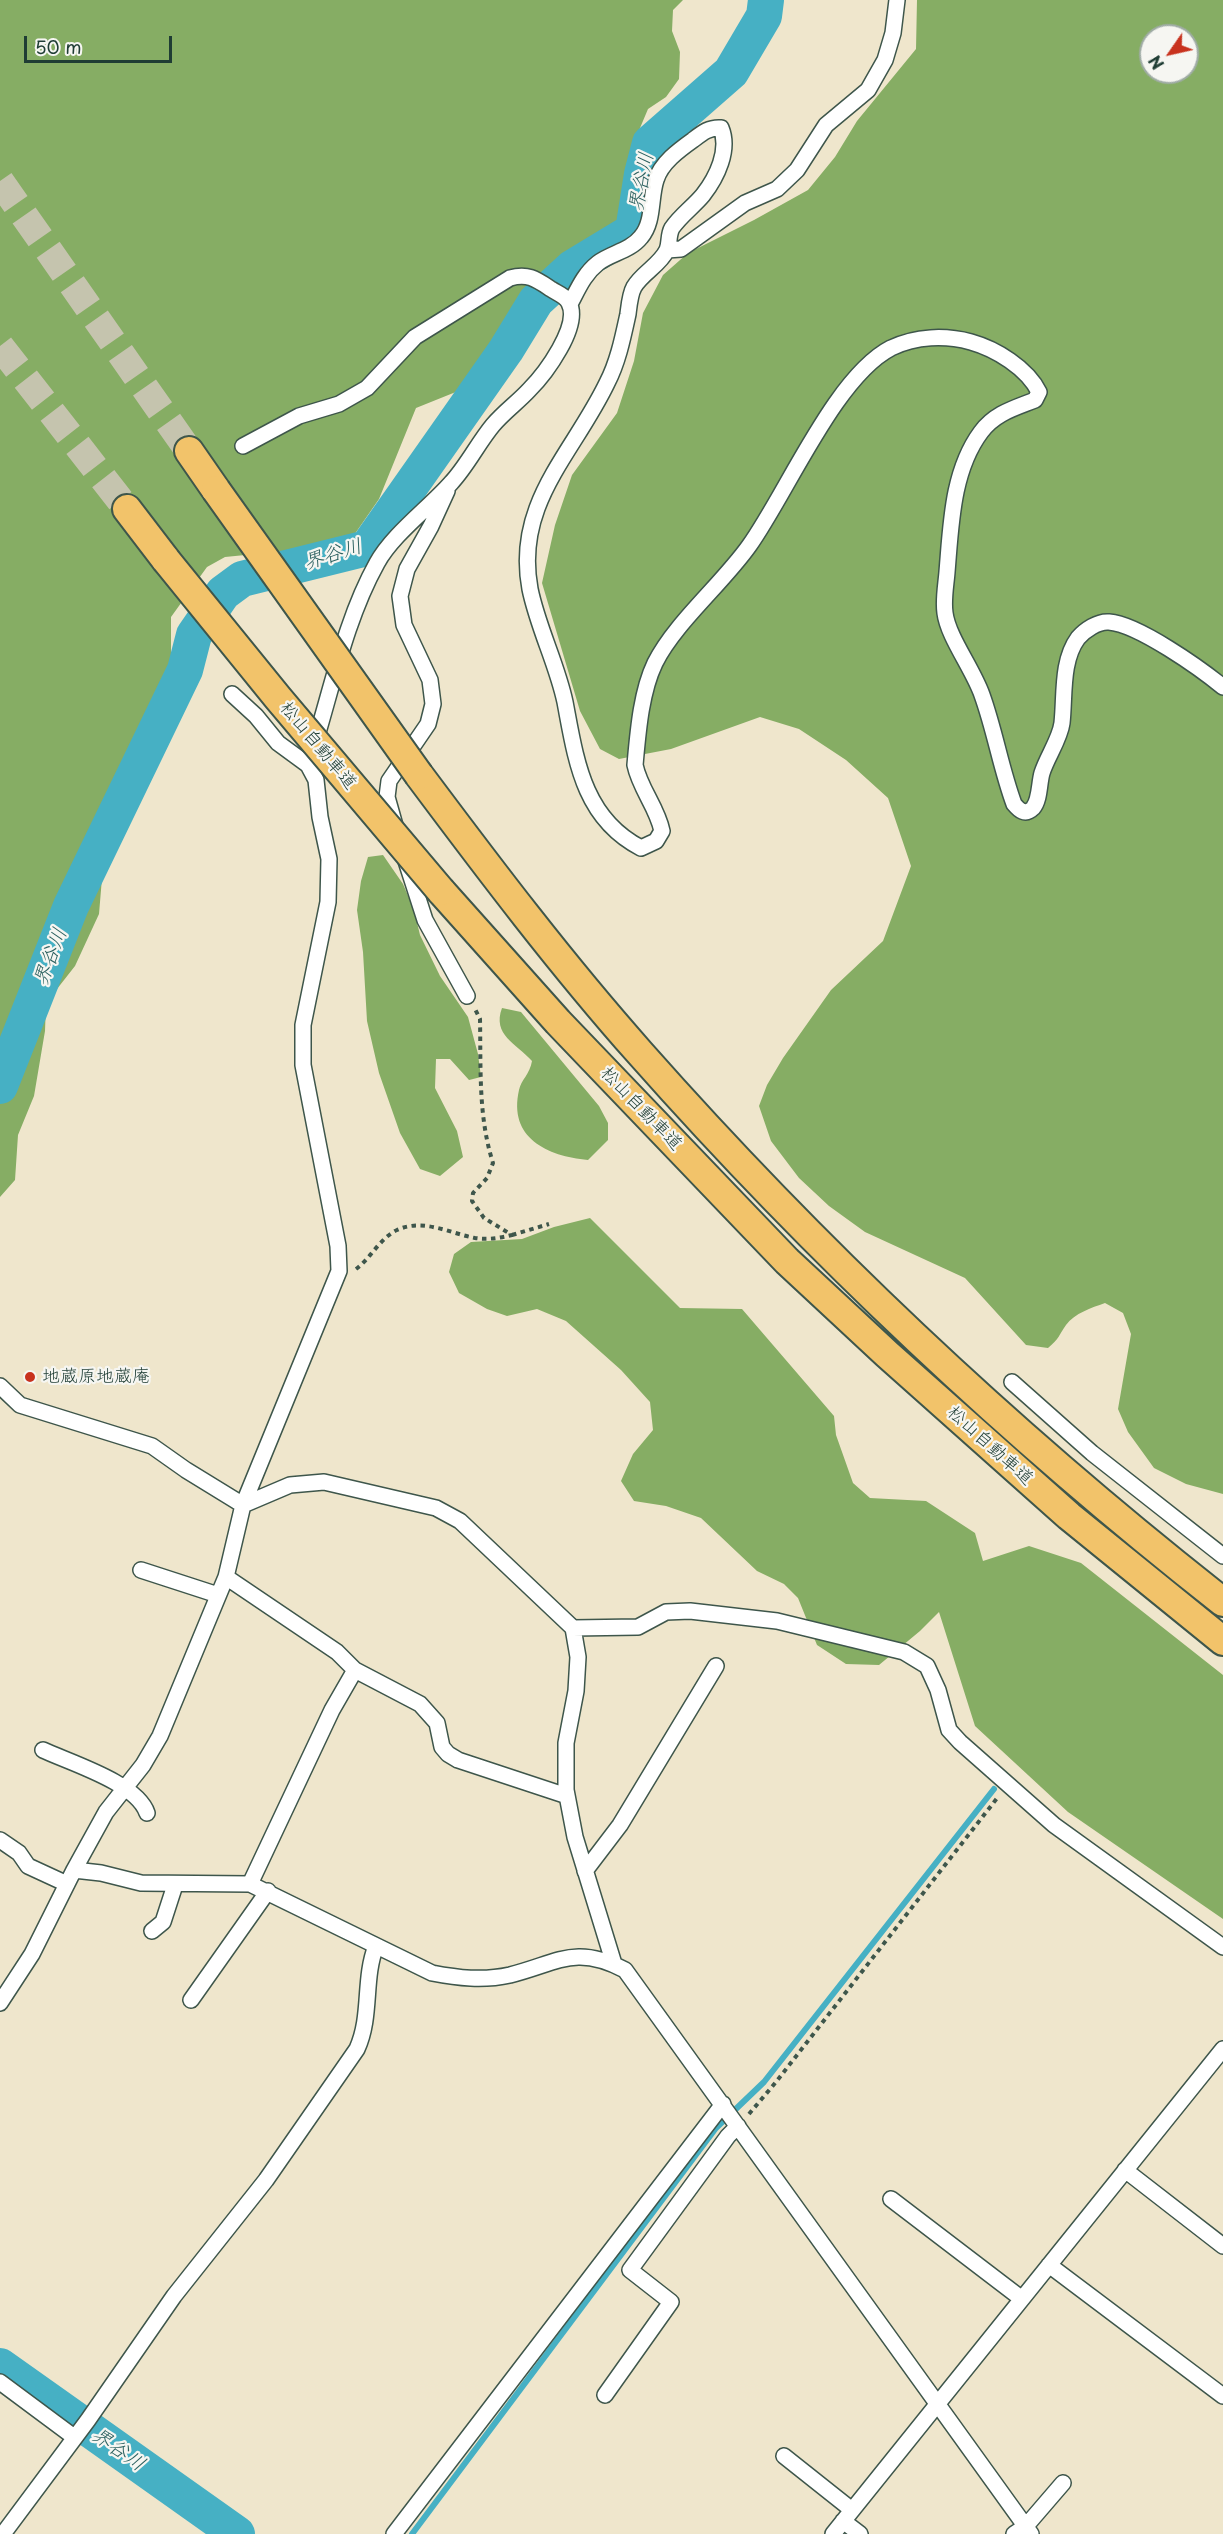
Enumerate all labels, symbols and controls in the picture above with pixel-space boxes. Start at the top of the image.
scale bar [27,24,176,62]
north arrow [1139,24,1199,84]
text: 50 m [35,33,82,60]
text: N [1142,51,1169,75]
water label: 界谷川 [624,150,660,214]
water label: 界谷川 [301,535,365,575]
street label: 松山自動車道 [275,698,361,794]
water label: 界谷川 [29,925,73,989]
street label: 松山自動車道 [596,1063,686,1155]
place label: 地蔵原地蔵庵 [42,1366,150,1388]
marker: 地蔵原地蔵庵 [23,1370,37,1384]
street label: 松山自動車道 [943,1402,1037,1490]
water label: 界谷川 [87,2423,149,2477]

